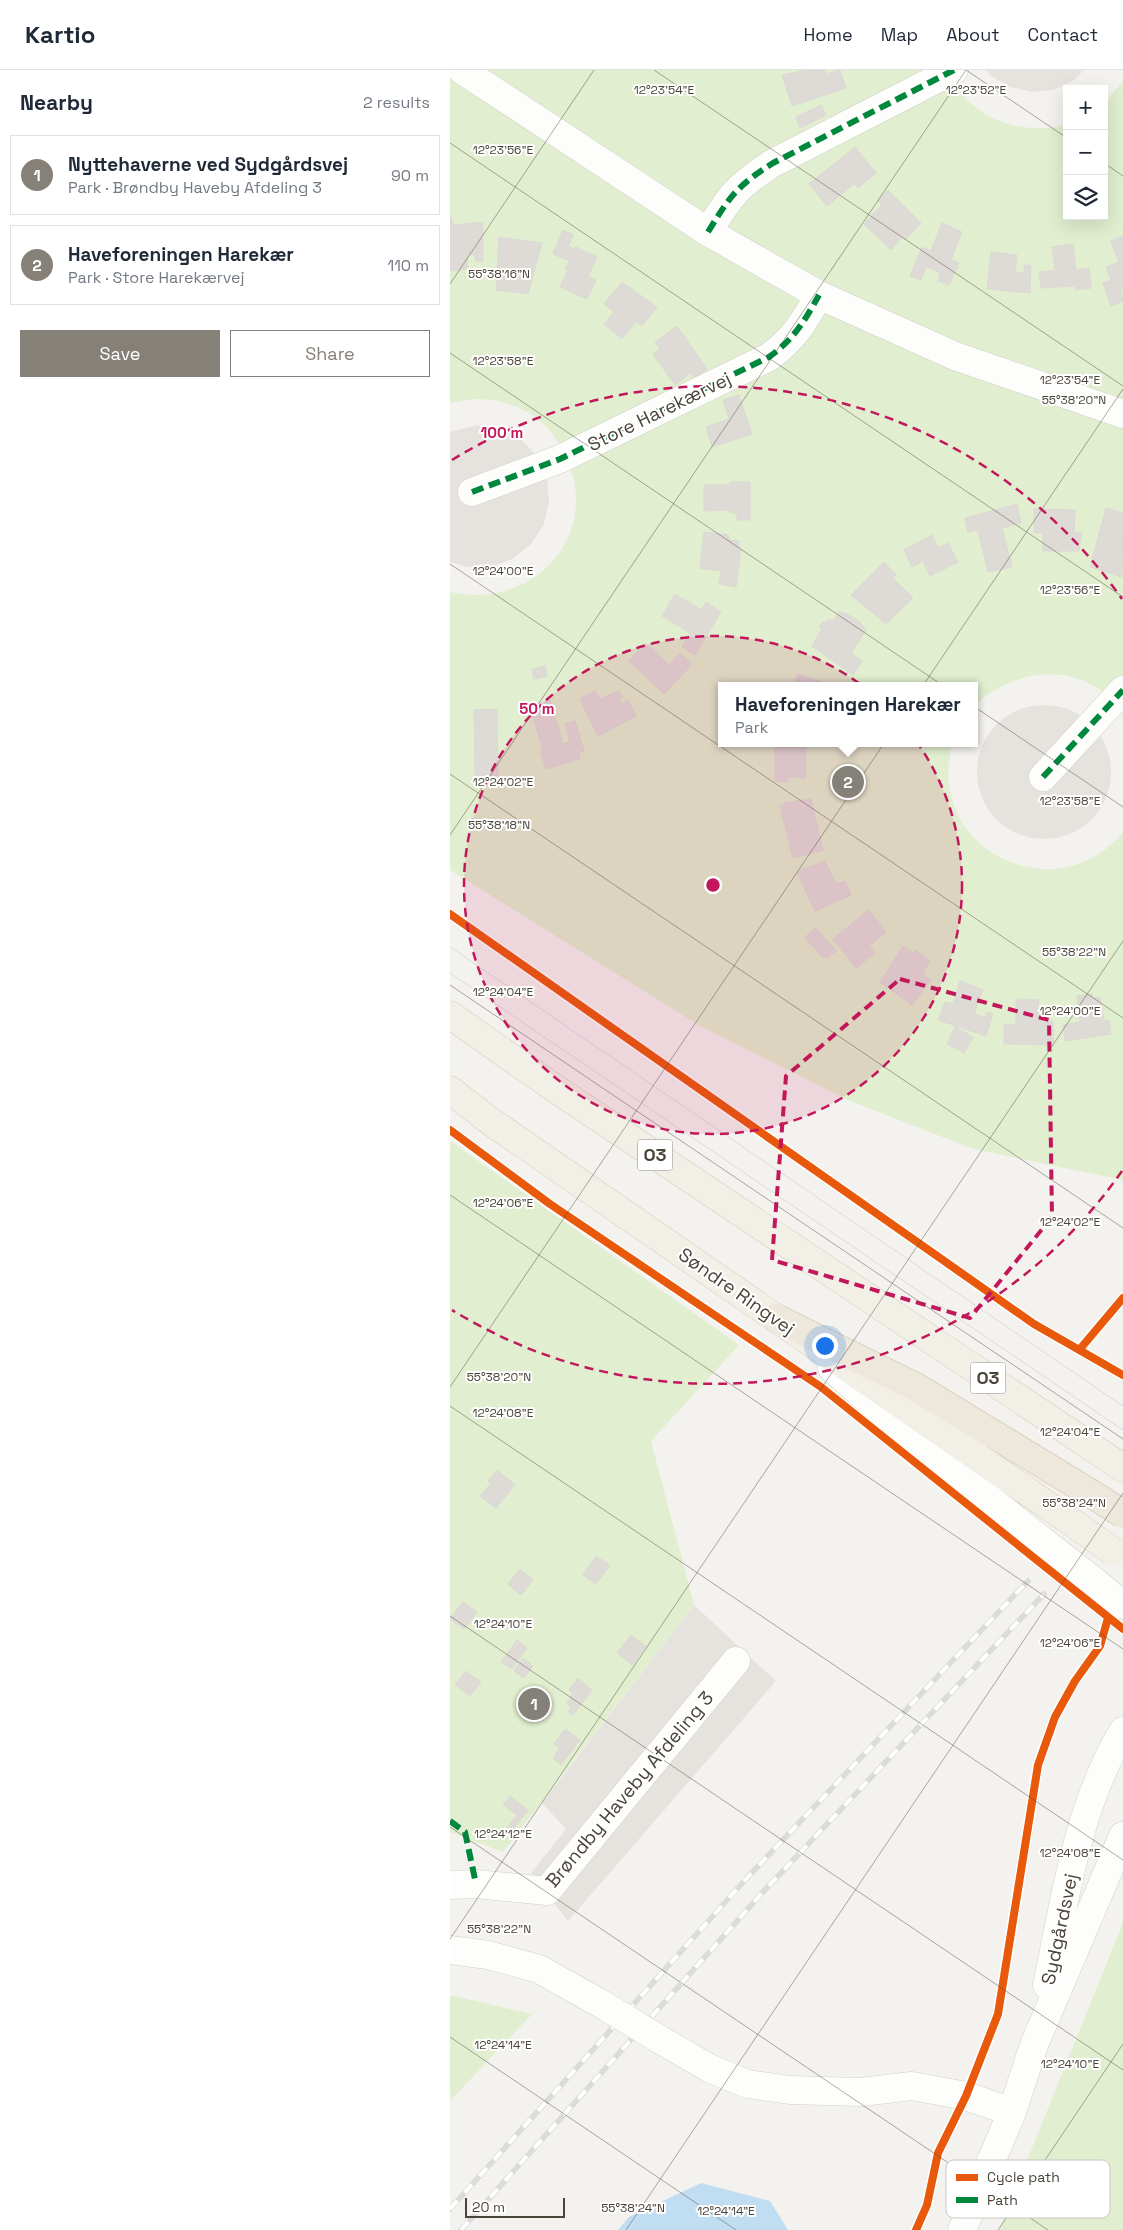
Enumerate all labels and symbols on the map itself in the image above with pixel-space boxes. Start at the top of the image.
text: 12°23'54"E [634,82,694,98]
text: 12°23'52"E [946,82,1006,98]
text: 12°23'56"E [473,142,534,158]
text: 55°38'16"N [468,266,530,282]
text: 12°23'58"E [473,353,534,369]
street label: Store Harekærvej [583,366,735,457]
text: 12°23'54"E [1040,372,1100,388]
text: 55°38'20"N [1042,392,1106,408]
text: 100 m [481,423,523,442]
text: 12°24'00"E [472,563,534,579]
text: 12°23'56"E [1040,582,1101,598]
text: 50 m [519,699,555,718]
pin: 2 [832,763,864,801]
text: 12°24'02"E [473,774,534,790]
text: 12°23'58"E [1040,793,1101,809]
text: 55°38'18"N [468,817,530,833]
centre of rings [704,876,722,894]
text: 55°38'22"N [1042,944,1106,960]
text: 12°24'04"E [473,984,533,1000]
text: 12°24'00"E [1039,1003,1101,1019]
road number: O3 [638,1140,672,1170]
text: 12°24'06"E [473,1195,534,1211]
text: 12°24'02"E [1040,1214,1101,1230]
street label: Søndre Ringvej [674,1242,800,1341]
your location [812,1333,838,1359]
road number: O3 [970,1362,1006,1394]
text: 55°38'20"N [467,1369,531,1385]
text: 12°24'08"E [473,1405,534,1421]
text: 12°24'04"E [1040,1424,1100,1440]
text: 55°38'24"N [1042,1495,1106,1511]
text: 12°24'10"E [474,1616,532,1632]
text: 12°24'06"E [1040,1635,1101,1651]
pin: 1 [518,1685,550,1723]
street label: Brøndby Haveby Afdeling 3 [540,1686,719,1893]
text: 12°24'12"E [474,1826,532,1842]
text: 12°24'08"E [1040,1845,1101,1861]
street label: Sydgårdsvej [1035,1871,1083,1987]
text: 55°38'22"N [467,1921,531,1937]
text: 12°24'14"E [474,2037,532,2053]
text: 12°24'10"E [1041,2056,1099,2072]
legend [946,2160,1110,2218]
text: Cycle path [987,2168,1060,2186]
text: Path [987,2191,1018,2209]
scale bar [465,2195,565,2218]
text: 55°38'24"N [601,2200,665,2216]
text: 12°24'14"E [697,2203,755,2219]

